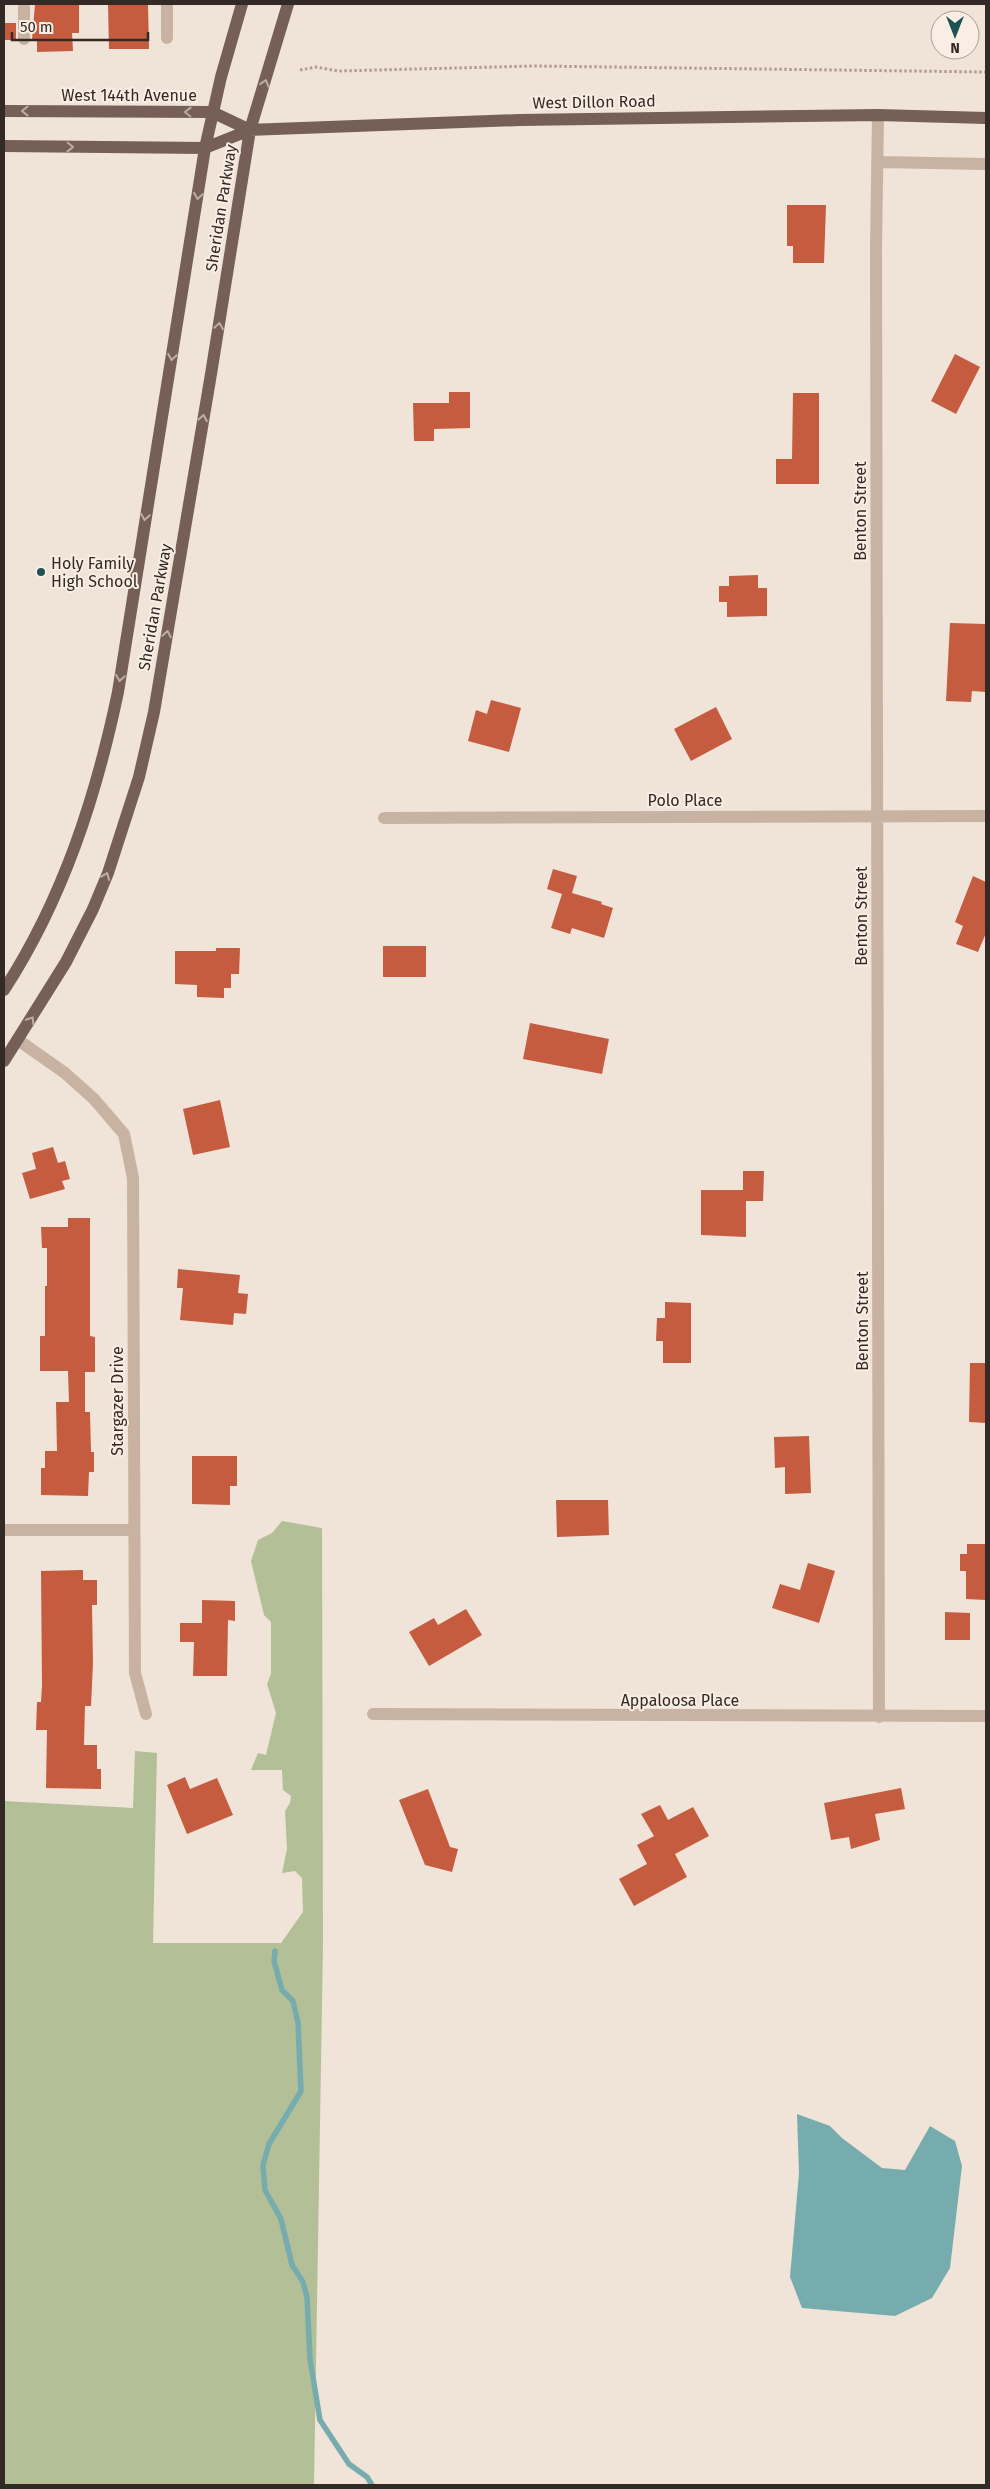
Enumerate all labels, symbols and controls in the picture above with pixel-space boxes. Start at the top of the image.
scale bar [12,10,149,42]
north arrow [930,10,980,60]
text: 50 m [20,18,53,36]
text: N [950,39,960,56]
one-way arrow [259,80,269,88]
street label: West 144th Avenue [61,86,197,105]
street label: West Dillon Road [532,91,656,113]
one-way arrow [21,106,29,116]
one-way arrow [184,107,192,117]
one-way arrow [66,142,74,152]
street label: Sheridan Parkway [202,143,240,273]
one-way arrow [193,192,203,201]
one-way arrow [213,321,224,329]
one-way arrow [167,352,177,361]
one-way arrow [198,414,208,423]
street label: Benton Street [851,461,870,561]
one-way arrow [141,513,151,521]
street label: Sheridan Parkway [134,542,176,672]
place label: Holy Family High School [51,554,138,591]
marker: Holy Family High School [35,566,47,578]
one-way arrow [161,630,171,639]
one-way arrow [116,673,126,682]
street label: Polo Place [648,791,722,810]
street label: Benton Street [852,866,871,966]
one-way arrow [100,873,110,881]
one-way arrow [25,1017,34,1026]
street label: Benton Street [853,1271,872,1371]
street label: Stargazer Drive [108,1346,127,1456]
street label: Appaloosa Place [621,1691,739,1710]

